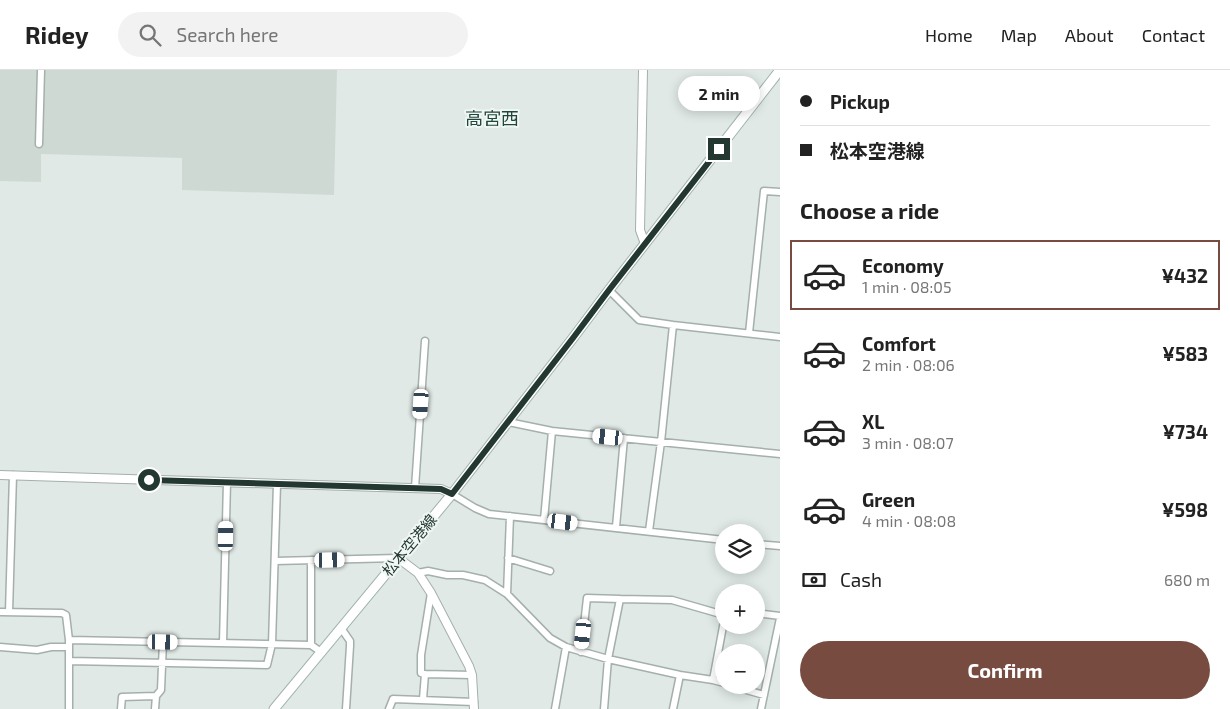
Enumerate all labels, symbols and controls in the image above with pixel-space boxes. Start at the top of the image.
search box [118,12,468,57]
text: Ridey [25,20,88,49]
icon: search [136,21,164,49]
text: Search here [176,23,279,46]
text: Home [925,24,973,46]
text: Map [1001,24,1037,46]
text: About [1065,24,1114,46]
text: Contact [1142,24,1205,46]
callout: 2 min [678,77,760,112]
text: 2 min [699,84,739,103]
text: Pickup [830,90,890,113]
district label: 高宮西 [465,107,519,129]
route end [708,138,730,160]
text: 松本空港線 [830,139,925,162]
text: Choose a ride [800,197,939,223]
icon: car [802,253,847,298]
text: Economy [862,254,944,277]
text: ¥432 [1161,264,1208,287]
text: 1 min · 08:05 [862,277,952,296]
icon: car [802,331,847,376]
text: Comfort [862,332,936,355]
text: ¥583 [1162,342,1208,365]
text: 2 min · 08:06 [862,355,955,374]
car [412,389,429,419]
icon: car [802,409,847,454]
text: XL [862,410,884,433]
text: ¥734 [1162,420,1208,443]
car [592,428,623,446]
text: 3 min · 08:07 [862,433,954,452]
route start [138,469,160,491]
icon: car [802,487,847,532]
text: Green [862,488,915,511]
text: ¥598 [1162,498,1208,521]
street label: 松本空港線 [378,510,440,580]
text: 4 min · 08:08 [862,511,956,530]
car [547,513,578,531]
car [218,521,233,551]
map controls [715,524,765,694]
button: layers [715,524,765,574]
car [314,552,345,568]
icon: cash [800,566,828,594]
text: Cash [840,568,882,591]
text: 680 m [1164,570,1210,589]
button: + [715,584,765,634]
car [573,618,592,650]
car [147,634,178,650]
button: Confirm [800,641,1210,699]
button: − [715,644,765,694]

